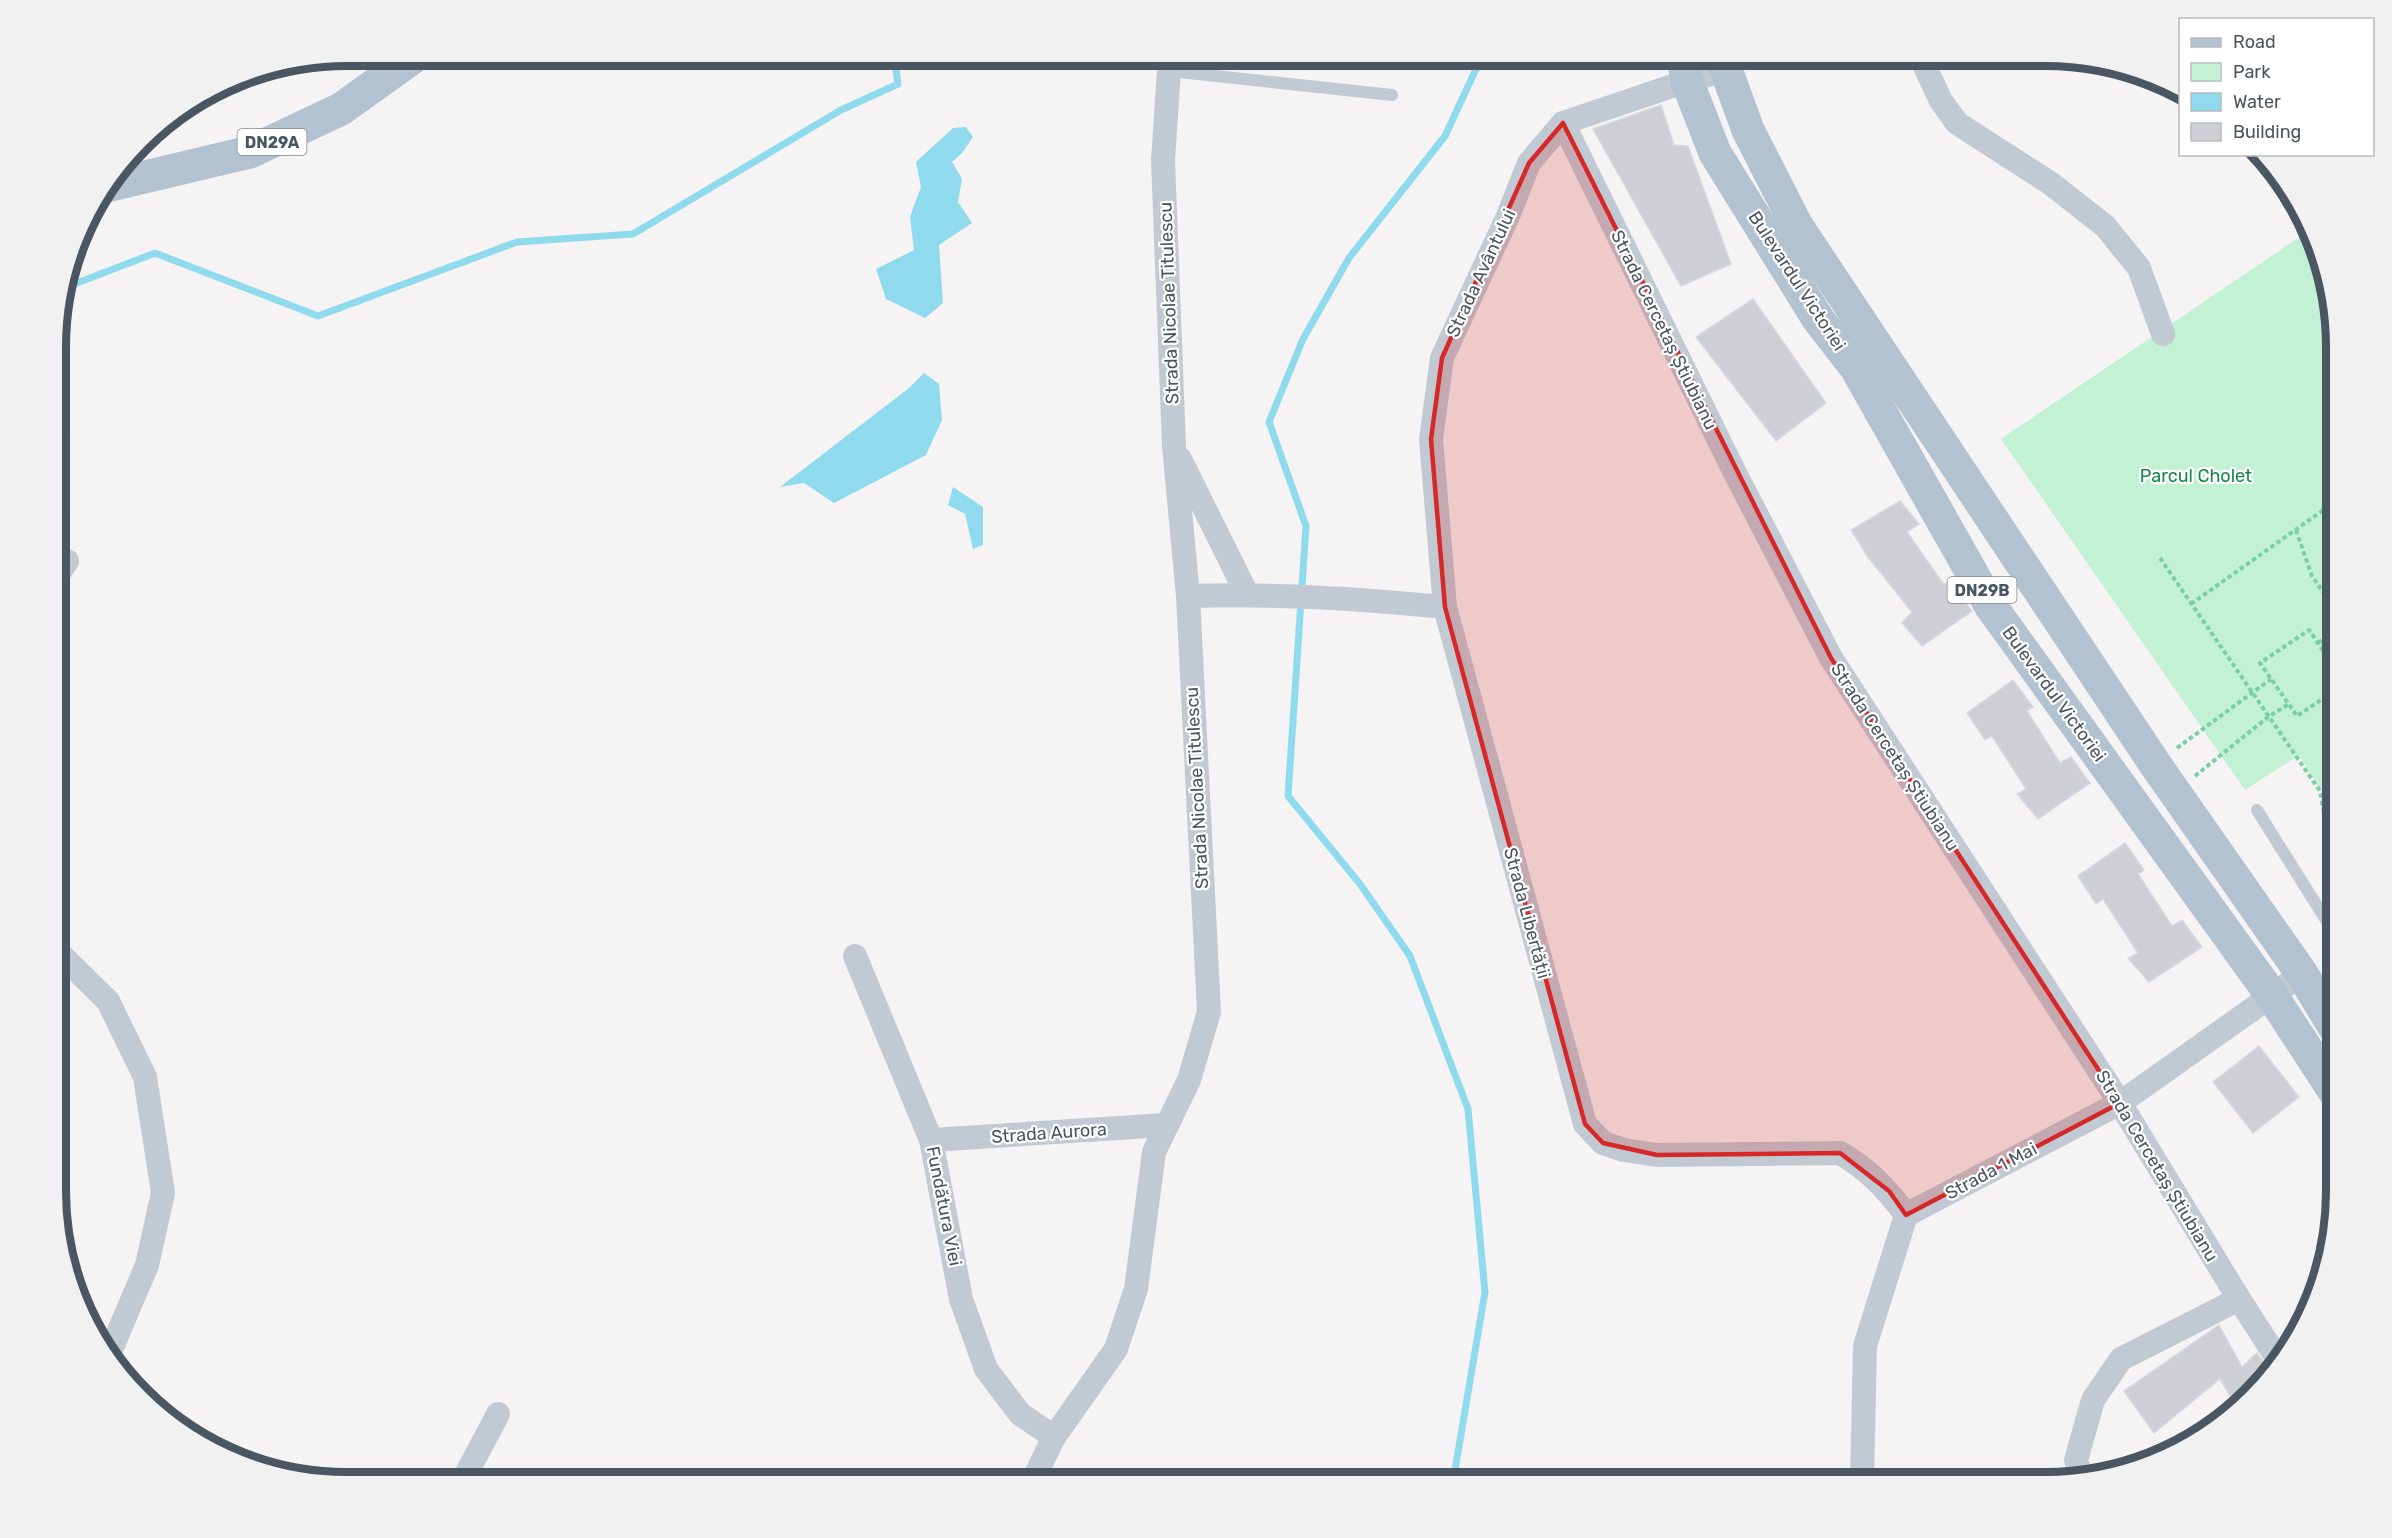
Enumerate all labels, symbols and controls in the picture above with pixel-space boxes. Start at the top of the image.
legend [2179,18,2374,156]
text: Road [2233,31,2276,53]
text: Park [2233,61,2271,83]
text: Water [2233,91,2281,113]
text: Building [2233,121,2301,143]
road number: DN29A [238,129,306,155]
street label: Strada Nicolae Titulescu [1154,201,1184,405]
street label: Strada Avântului [1442,205,1520,341]
street label: Bulevardul Victoriei [1744,207,1850,355]
street label: Strada Cercetaș Știubianu [1606,227,1722,433]
park label: Parcul Cholet [2140,465,2252,487]
road number: DN29B [1948,577,2016,603]
street label: Bulevardul Victoriei [1997,622,2111,766]
street label: Strada Cercetaș Știubianu [1826,659,1964,855]
street label: Strada Nicolae Titulescu [1181,686,1213,890]
street label: Strada Libertății [1499,845,1555,981]
street label: Strada Cercetaș Știubianu [2091,1066,2223,1266]
street label: Strada Aurora [990,1118,1108,1148]
street label: Strada 1 Mai [1941,1138,2041,1204]
street label: Fundătura Viei [922,1144,966,1268]

